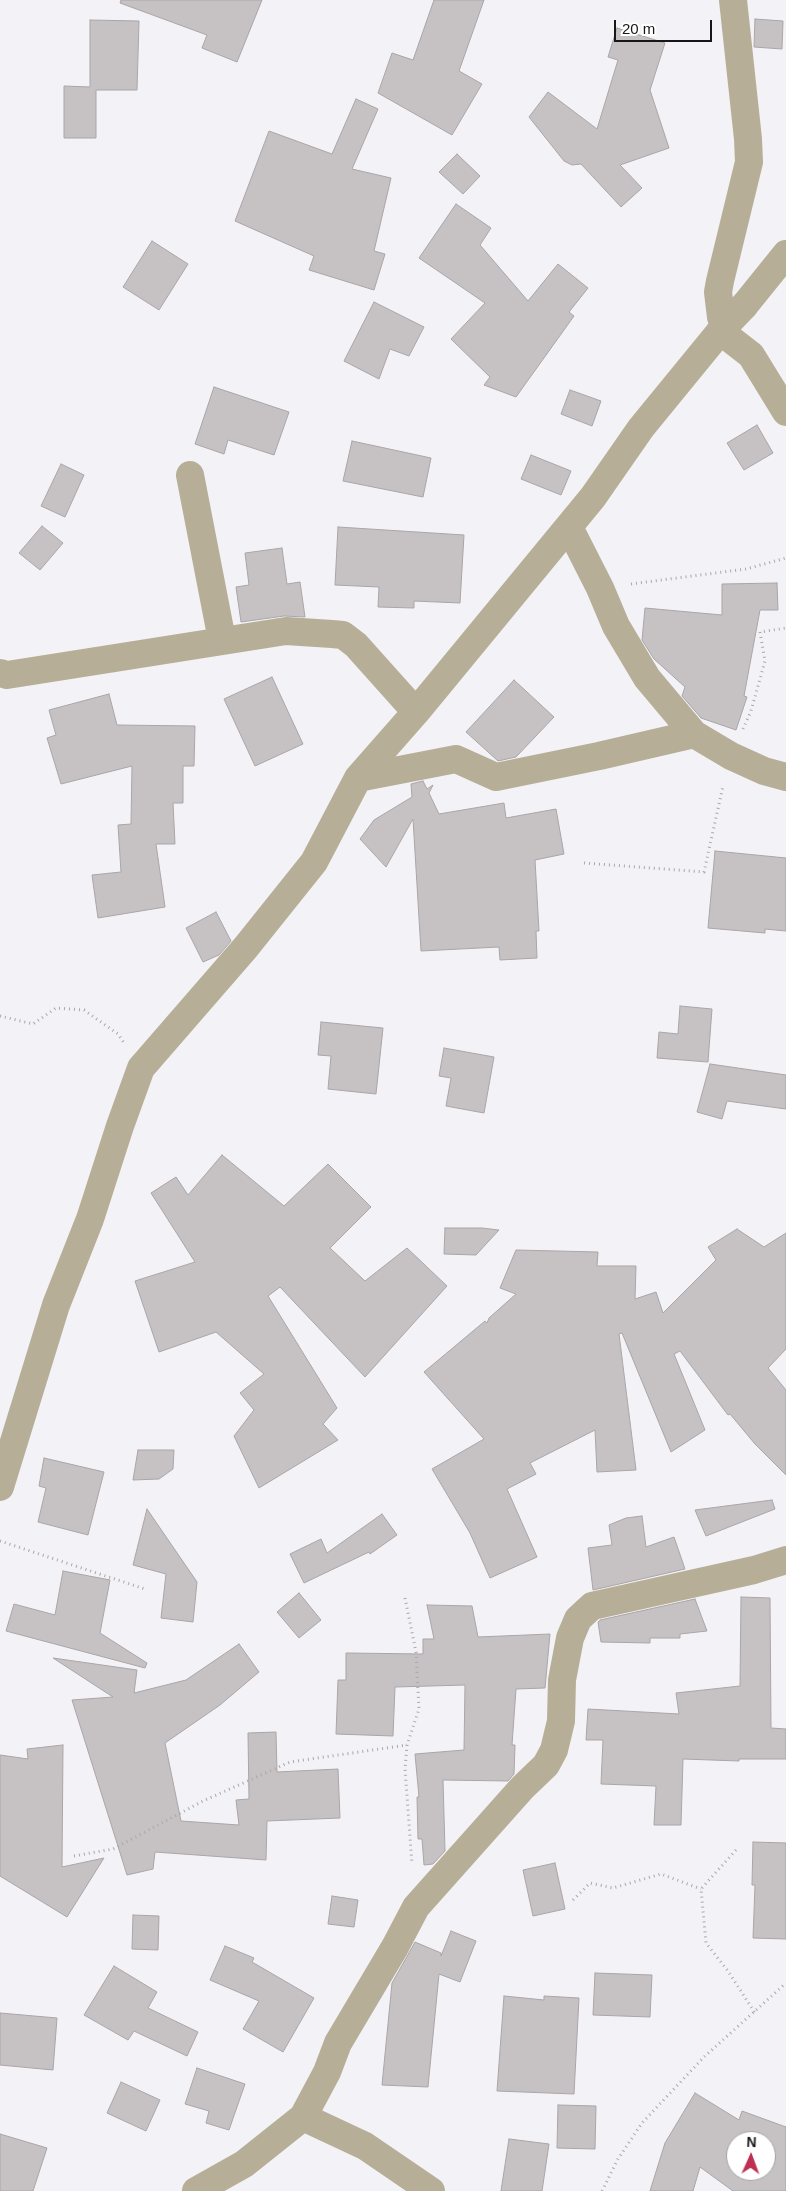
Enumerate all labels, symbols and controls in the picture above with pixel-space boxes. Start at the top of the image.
scale bar [616,10,714,42]
text: 20 m [622,20,655,37]
north arrow [726,2131,776,2181]
text: N [746,2134,757,2150]

